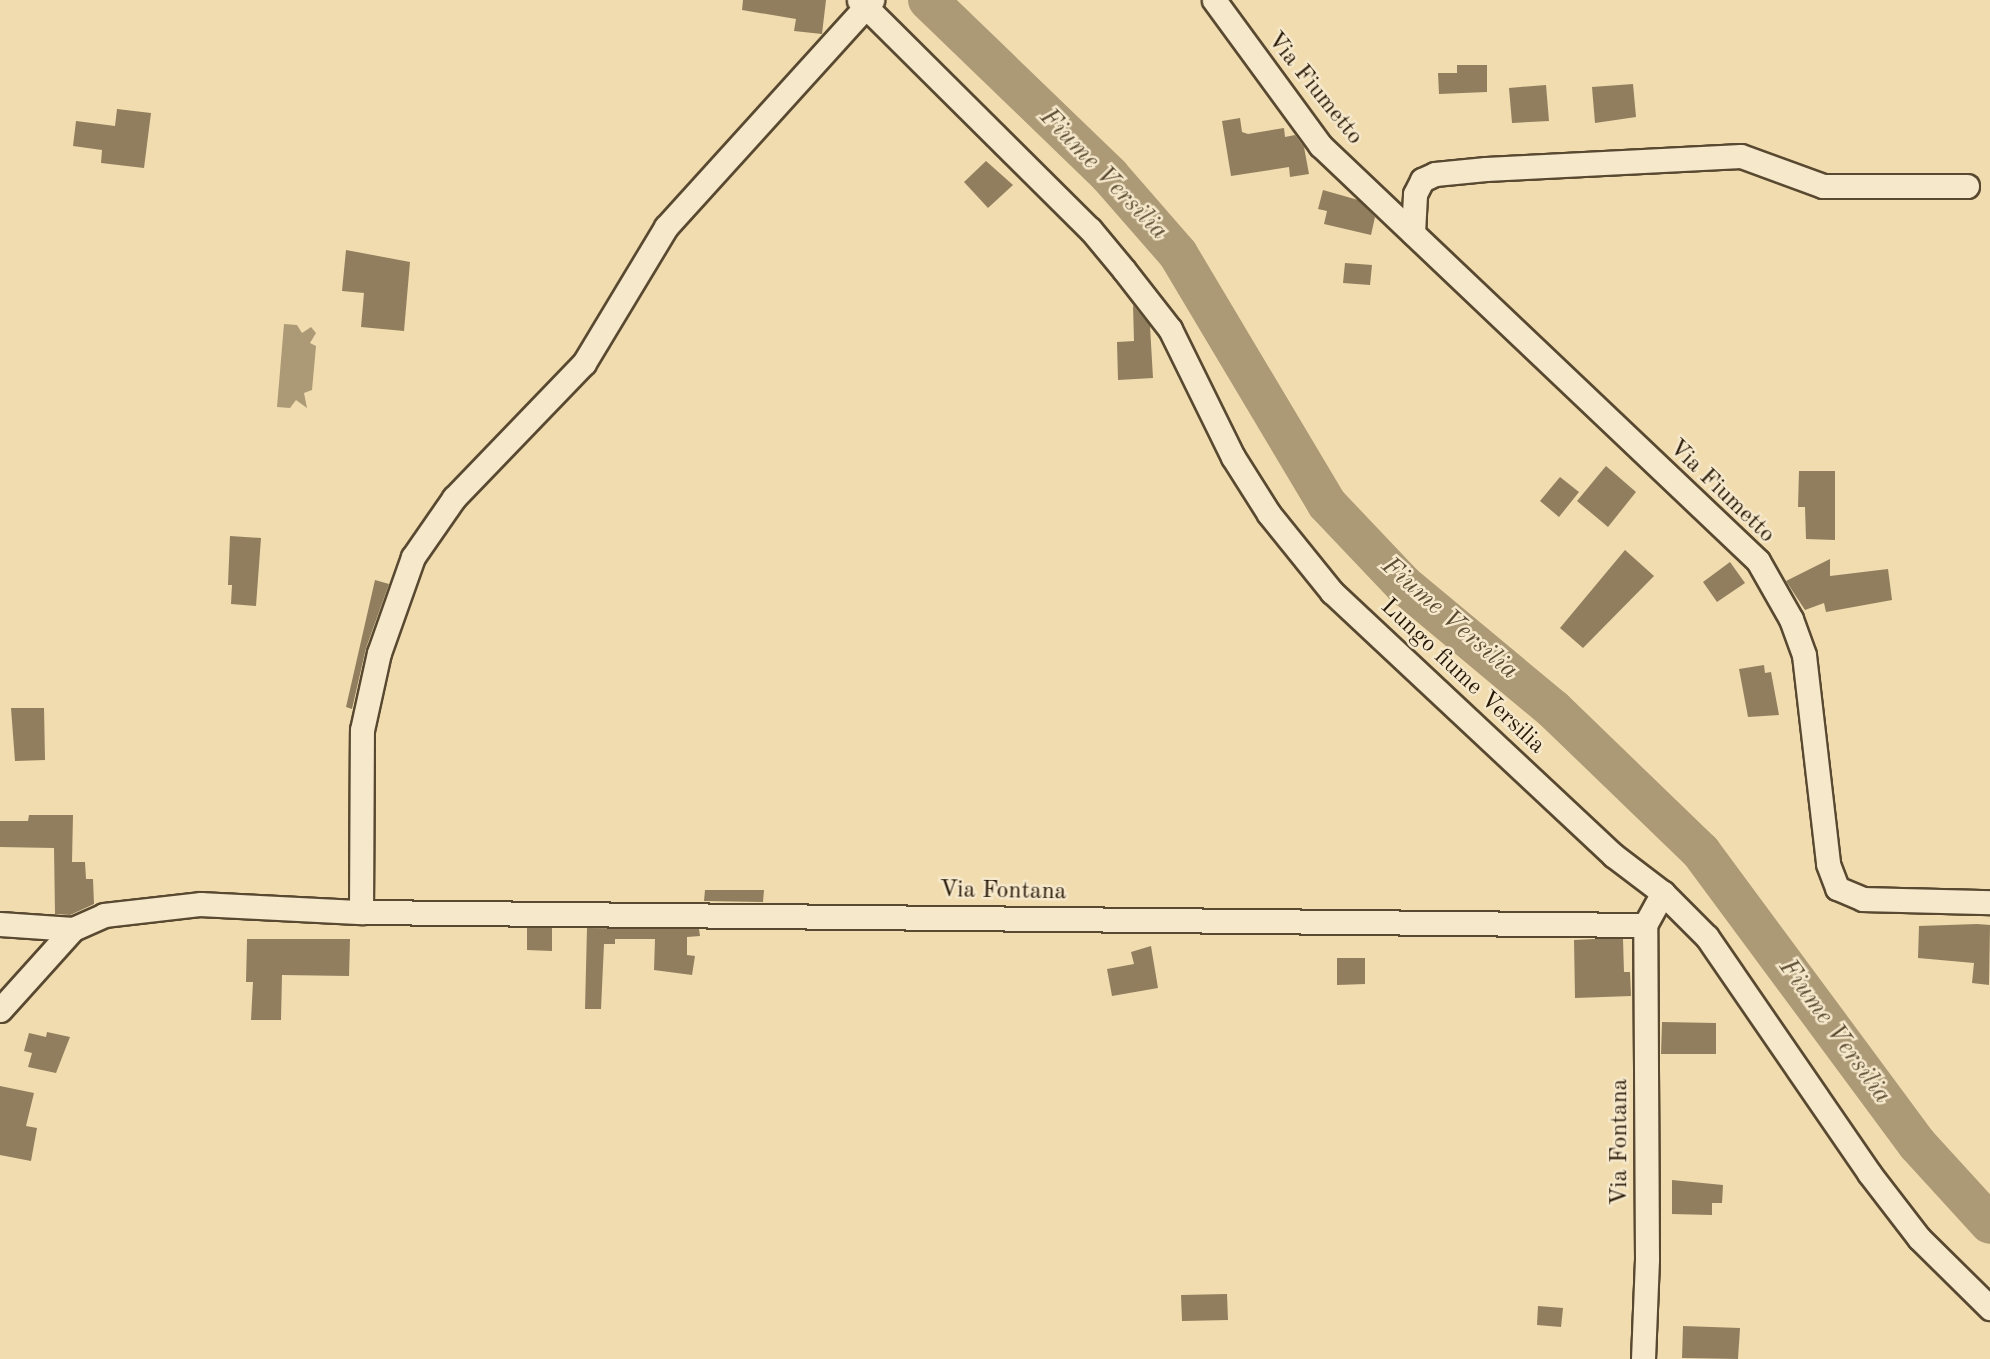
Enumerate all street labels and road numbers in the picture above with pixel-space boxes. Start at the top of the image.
street label: Via Fiumetto [1260,27,1368,151]
street label: Via Fiumetto [1662,434,1780,550]
street label: Lungo fiume Versilia [1374,593,1550,761]
street label: Via Fontana [939,876,1067,908]
street label: Via Fontana [1607,1079,1635,1205]

